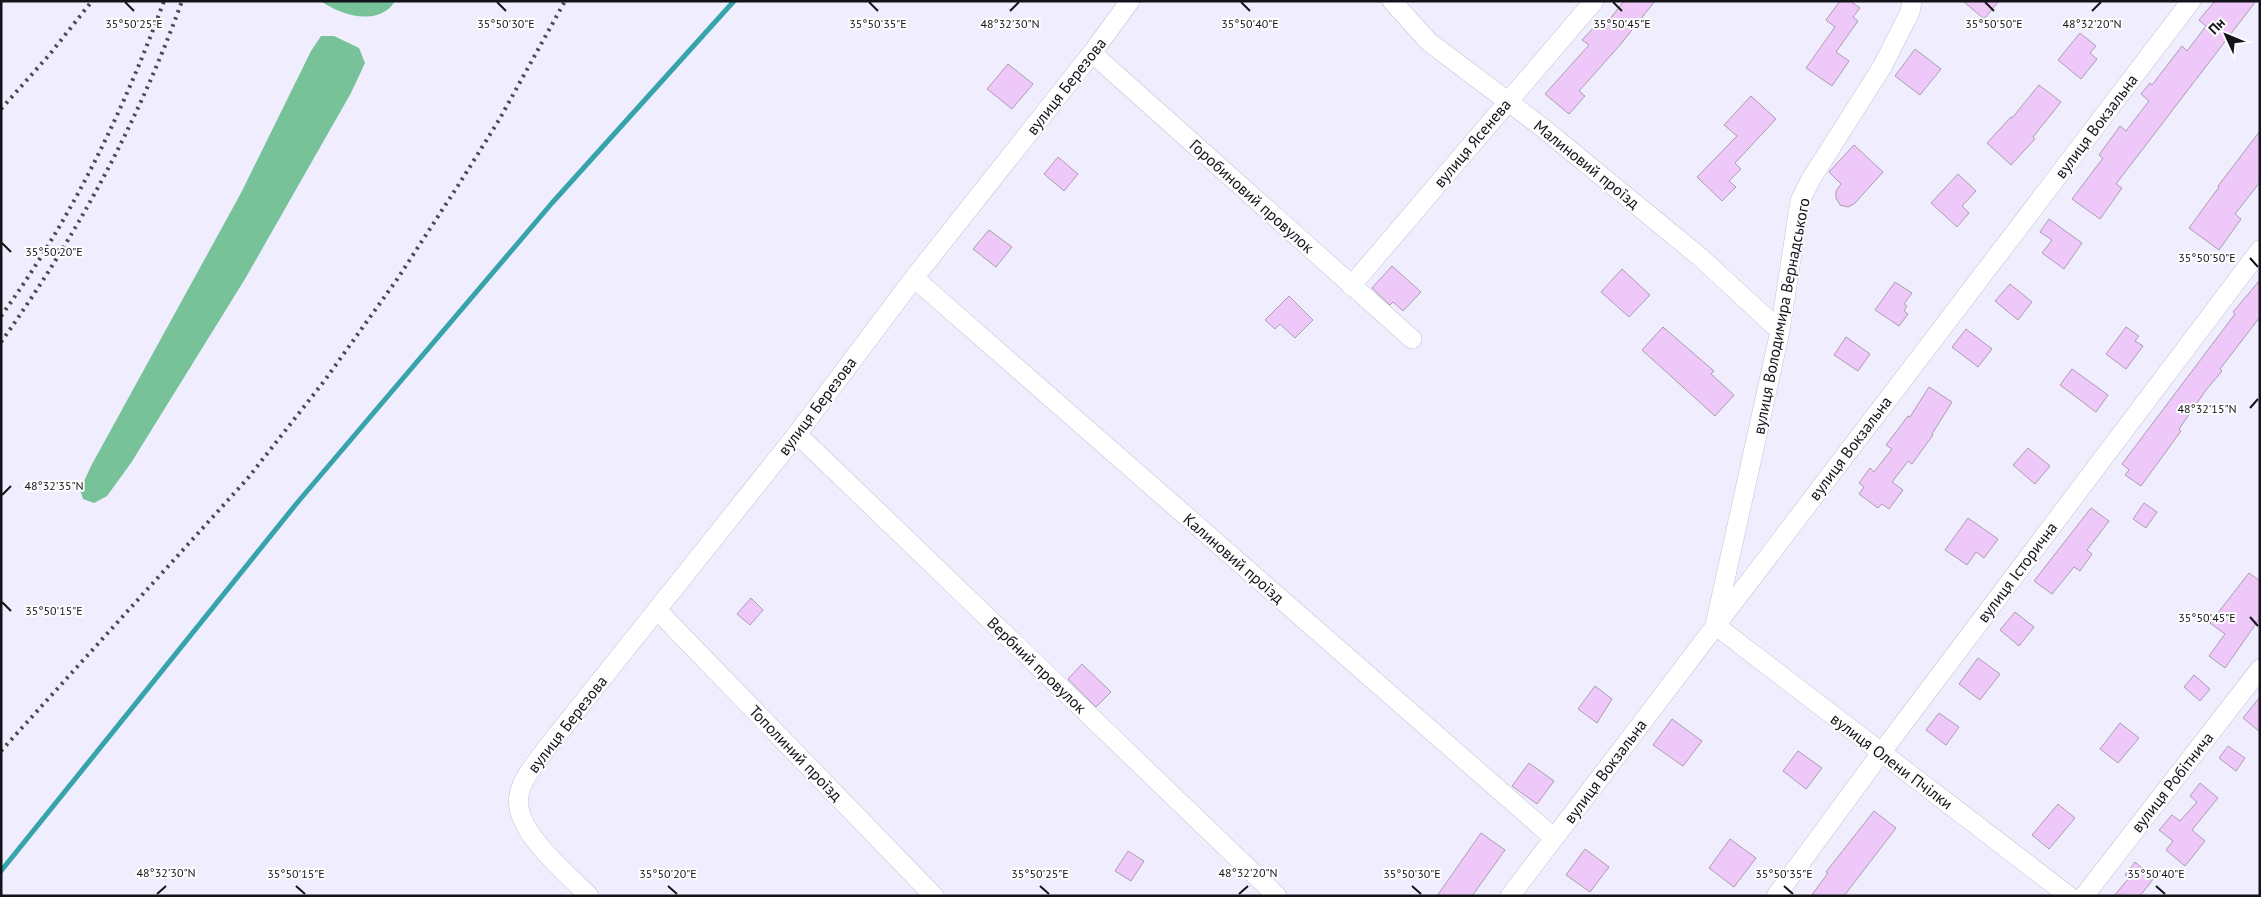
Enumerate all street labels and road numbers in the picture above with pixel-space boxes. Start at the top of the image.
street label: вулиця Березова [1022,33,1110,139]
street label: вулиця Вокзальна [2050,70,2142,182]
street label: вулиця Ясенева [1429,95,1515,191]
street label: Малиновий проїзд [1530,115,1644,213]
street label: Горобиновий провулок [1186,135,1319,257]
street label: вулиця Володимира Вернадського [1748,196,1814,436]
street label: вулиця Березова [774,353,860,459]
street label: вулиця Вокзальна [1804,392,1896,504]
street label: Калиновий проїзд [1179,509,1289,608]
street label: вулиця Історична [1973,518,2061,626]
street label: Вербний провулок [983,613,1091,718]
street label: вулиця Березова [523,671,611,777]
street label: Тополиний проїзд [745,701,847,805]
street label: вулиця Олени Пчілки [1827,708,1957,814]
street label: вулиця Вокзальна [1559,715,1651,827]
street label: вулиця Робітнича [2127,728,2217,836]

